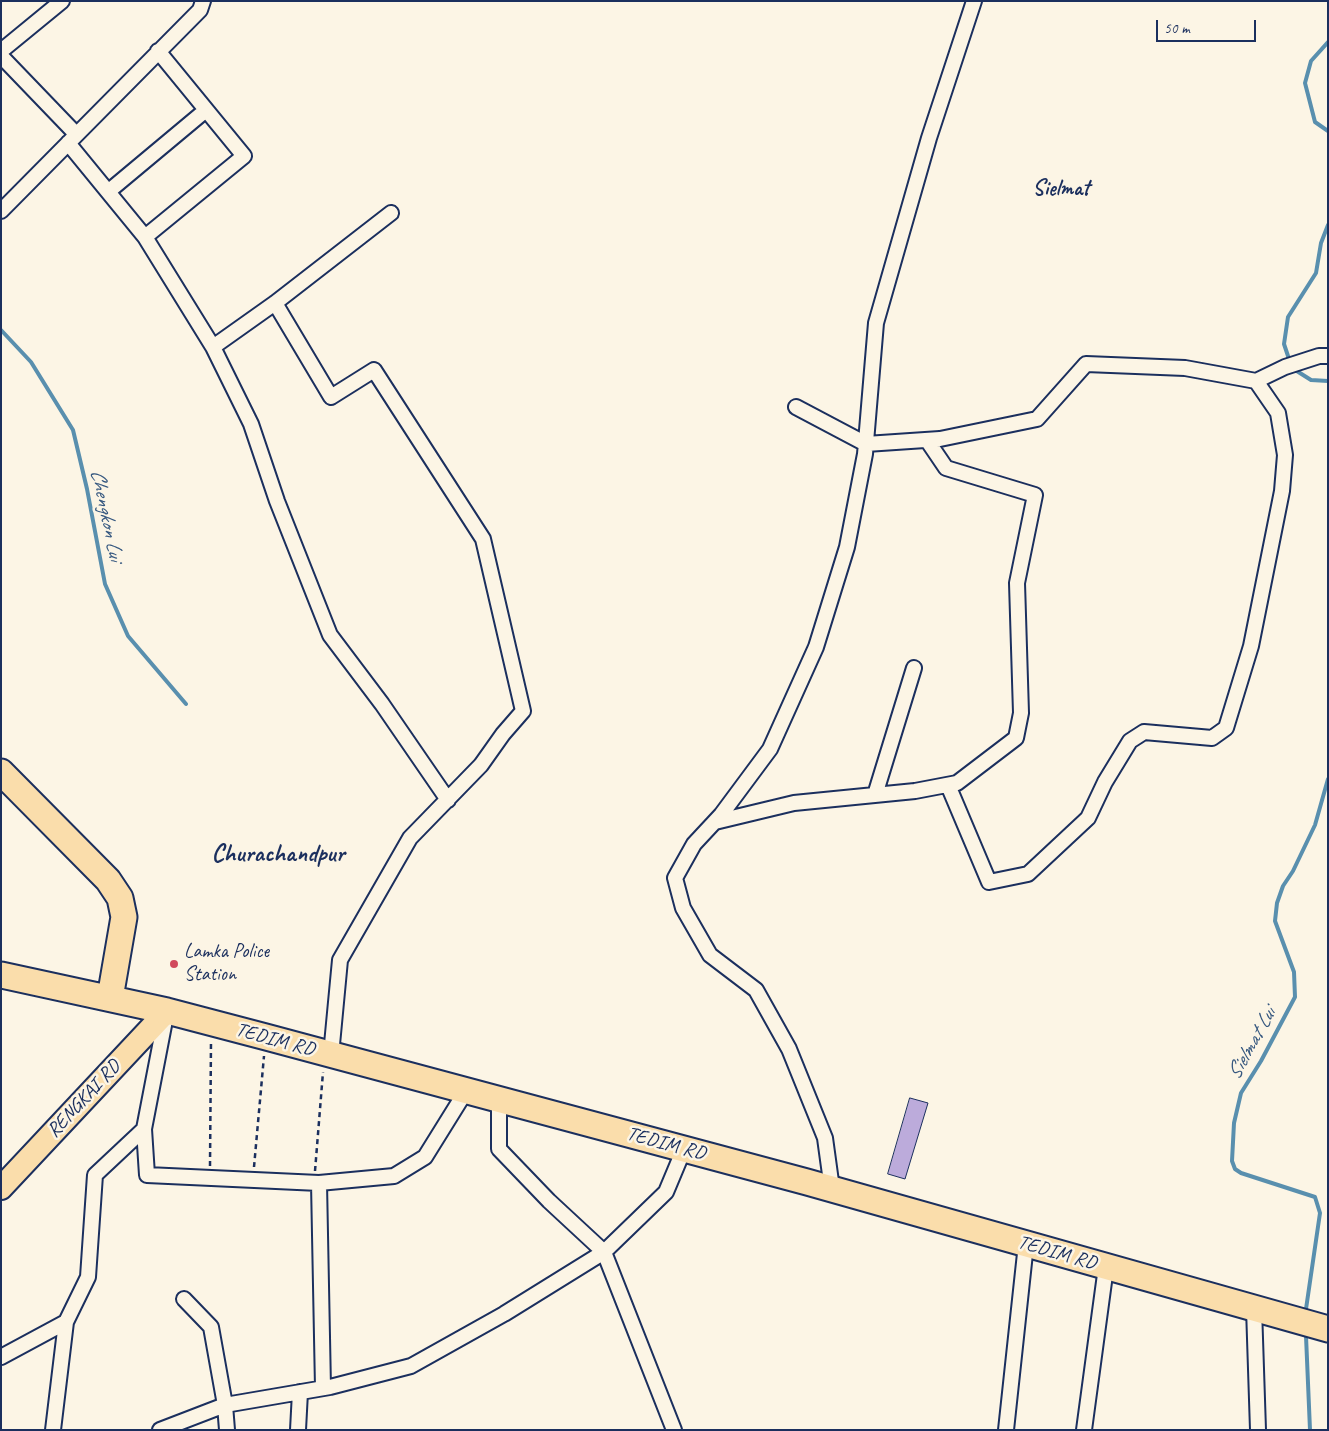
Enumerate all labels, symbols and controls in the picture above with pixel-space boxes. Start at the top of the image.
scale bar [1159,10,1259,42]
text: 50 m [1164,19,1190,38]
district label: Sielmat [1033,176,1089,202]
water label: Chengkon Lui [84,467,128,563]
district label: Churachandpur [211,839,345,869]
place label: Lamka Police Station [184,940,269,987]
marker: Lamka Police Station [168,958,180,970]
water label: Sielmat Lui [1222,1004,1282,1084]
street label: TEDIM RD [233,1018,317,1062]
street label: RENGKAI RD [42,1055,126,1143]
street label: TEDIM RD [624,1122,708,1166]
street label: TEDIM RD [1015,1230,1099,1276]

